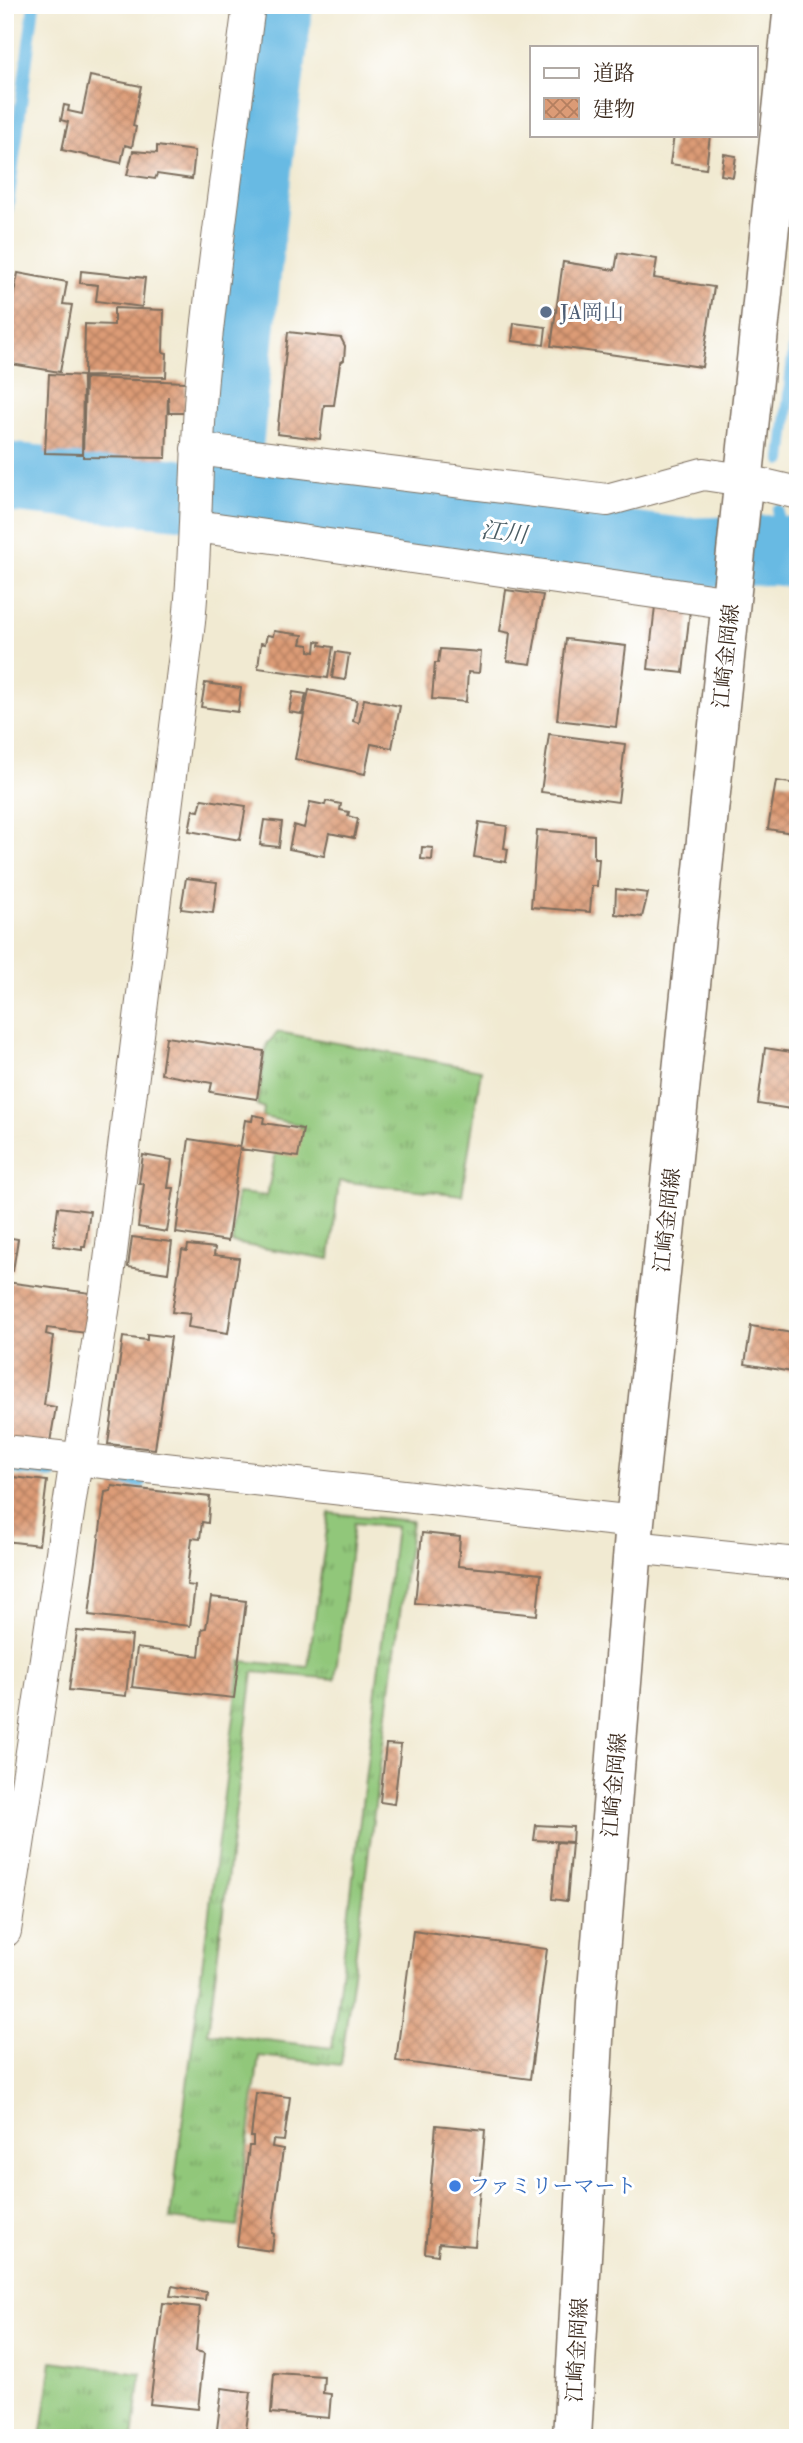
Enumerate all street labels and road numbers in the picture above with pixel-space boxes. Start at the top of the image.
street label: 江崎金岡線 [708,602,745,710]
street label: 江崎金岡線 [649,1166,686,1274]
street label: 江崎金岡線 [596,1732,633,1839]
street label: 江崎金岡線 [561,2297,594,2403]

